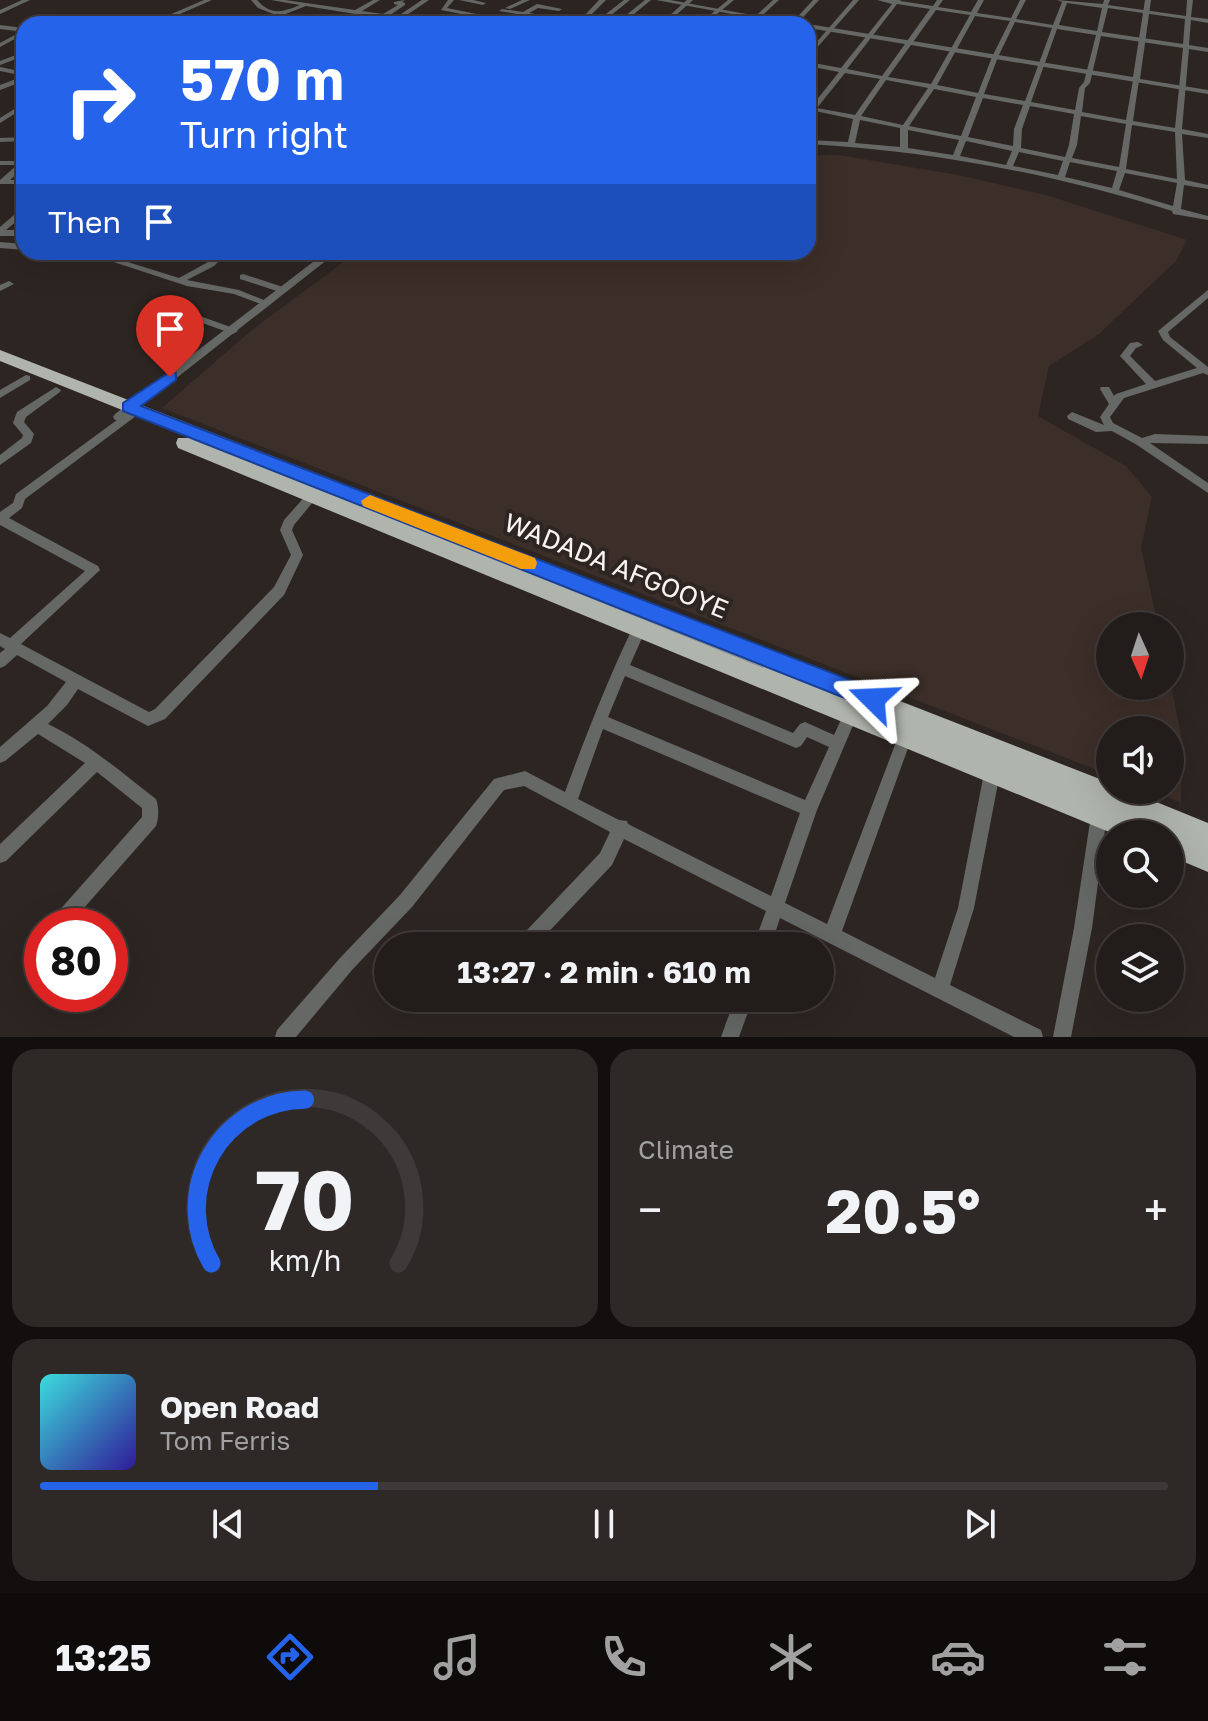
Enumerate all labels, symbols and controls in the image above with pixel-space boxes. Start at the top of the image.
text: 570 m [180,45,344,112]
icon: right [48,48,152,152]
text: Turn right [180,113,348,156]
icon: arrive [137,200,181,244]
text: Then [48,204,121,240]
pin [136,295,204,377]
icon: arrive [148,307,192,351]
street label: WADADA AFGOOYE [500,506,733,625]
north arrow [1096,612,1184,700]
map controls [1096,612,1184,1012]
position arrow [831,657,915,741]
button: sound [1096,716,1184,804]
button: search [1096,820,1184,908]
speed limit sign: 80 [24,908,128,1012]
button: layers [1096,924,1184,1012]
text: 13:27 · 2 min · 610 m [457,954,751,990]
text: Climate [638,1134,734,1165]
text: 70 [255,1148,355,1248]
text: 20.5° [826,1174,980,1246]
text: − [638,1183,662,1236]
text: + [1144,1183,1168,1236]
text: km/h [269,1243,341,1277]
text: Open Road [160,1389,319,1425]
text: Tom Ferris [160,1425,290,1456]
icon: previous [206,1502,250,1546]
icon: pause [582,1502,626,1546]
icon: next [958,1502,1002,1546]
icon: directions [262,1629,318,1685]
icon: music [429,1629,485,1685]
icon: phone [596,1629,652,1685]
icon: climate [763,1629,819,1685]
icon: car [930,1629,986,1685]
icon: filters [1097,1629,1153,1685]
text: 13:25 [55,1636,151,1679]

